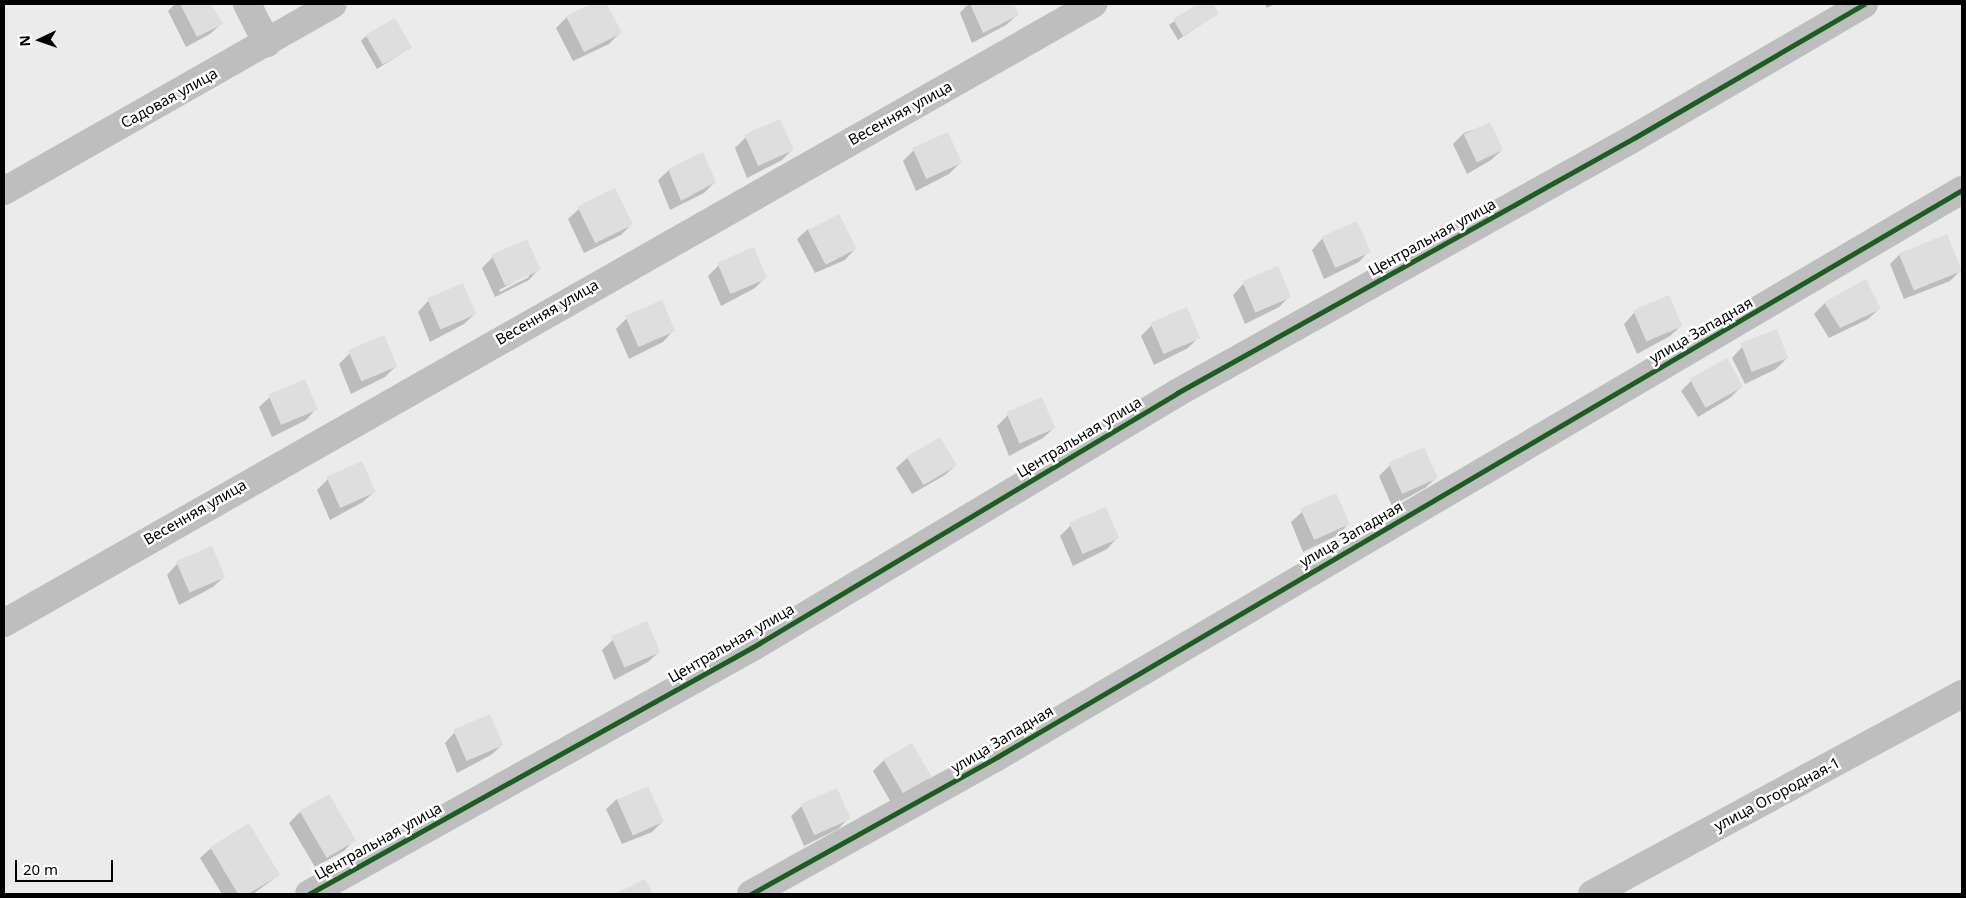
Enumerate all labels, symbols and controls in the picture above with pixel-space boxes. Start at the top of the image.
north arrow [15,15,65,65]
text: N [15,35,34,47]
street label: Садовая улица [117,64,221,132]
street label: Весенняя улица [845,77,955,149]
street label: Центральная улица [1365,195,1499,279]
street label: Весенняя улица [492,275,602,349]
street label: улица Западная [1646,293,1756,367]
street label: Центральная улица [1013,393,1145,481]
street label: Весенняя улица [140,475,250,549]
street label: улица Западная [1296,497,1406,571]
street label: Центральная улица [665,600,797,686]
street label: улица Западная [948,701,1056,777]
street label: улица Огородная-1 [1711,753,1843,835]
street label: Центральная улица [311,799,445,883]
scale bar [18,850,115,882]
text: 20 m [23,859,58,879]

